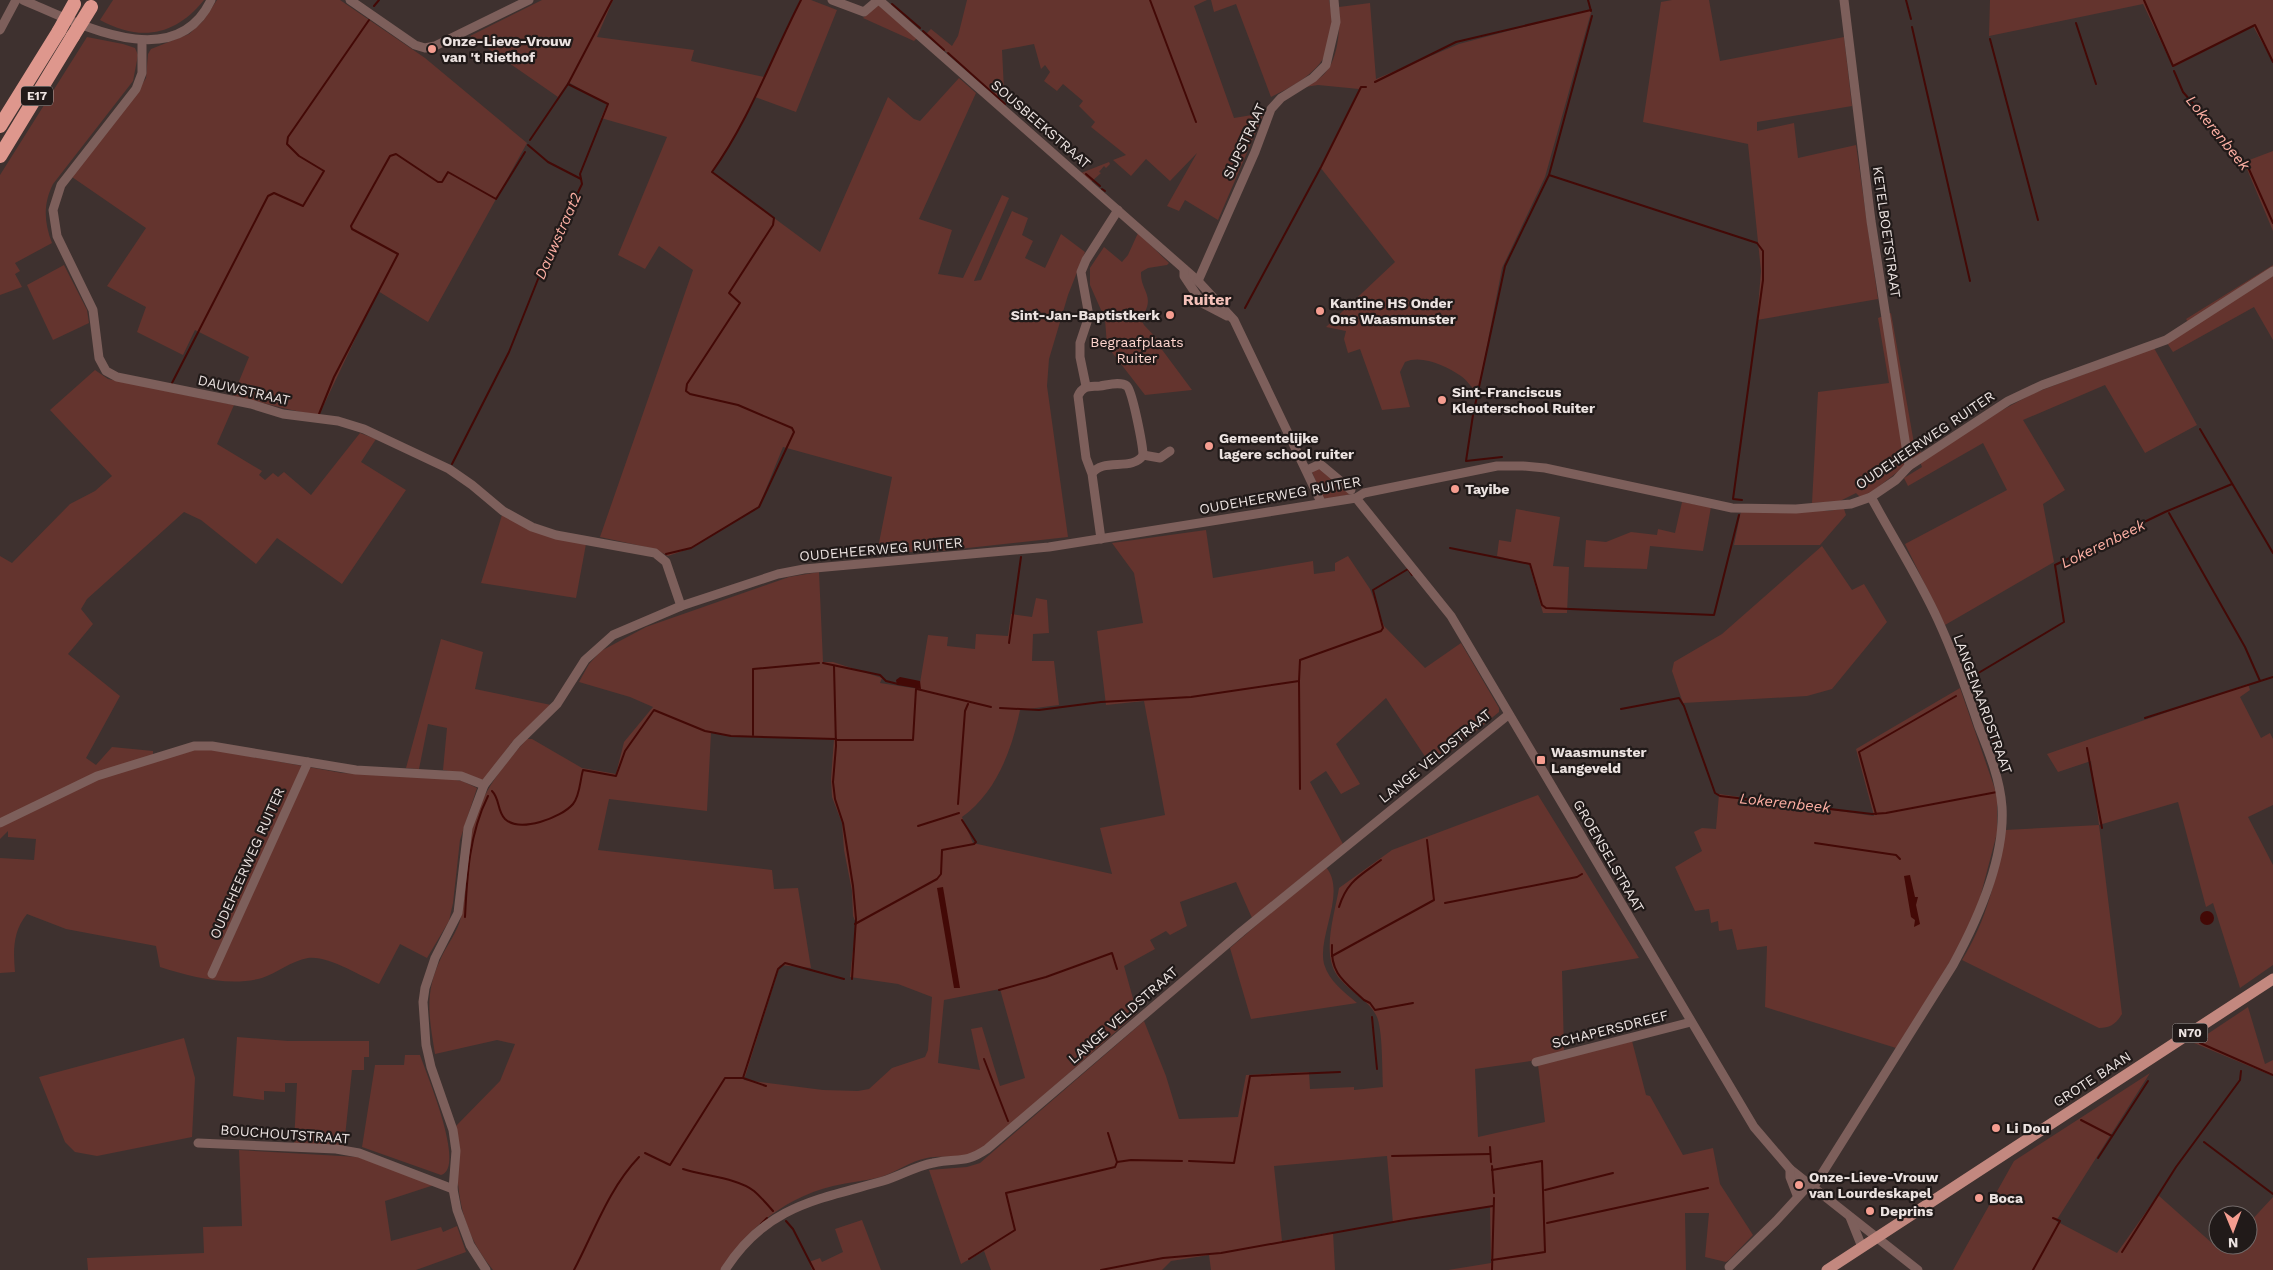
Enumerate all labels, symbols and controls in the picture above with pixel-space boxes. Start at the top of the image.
place label: Onze-Lieve-Vrouw van 't Riethof [441,33,572,65]
marker: Onze-Lieve-Vrouw van 't Riethof [426,43,438,55]
street label: SOUSBEEKSTRAAT [988,77,1094,172]
road number: E17 [21,86,53,105]
water label: Lokerenbeek [2182,92,2254,175]
street label: SIJPSTRAAT [1220,100,1269,181]
street label: KETELBOETSTRAAT [1870,165,1904,299]
water label: Dauwstraat2 [531,190,585,282]
district label: Ruiter [1183,290,1231,309]
place label: Kantine HS Onder Ons Waasmunster [1330,295,1456,327]
marker: Kantine HS Onder Ons Waasmunster [1314,305,1326,317]
place label: Sint-Jan-Baptistkerk [1011,307,1160,323]
marker: Sint-Jan-Baptistkerk [1164,309,1176,321]
park label: Begraafplaats Ruiter [1090,334,1184,366]
street label: DAUWSTRAAT [196,372,292,408]
place label: Sint-Franciscus Kleuterschool Ruiter [1452,384,1595,416]
street label: OUDEHEERWEG RUITER [1853,388,1997,492]
marker: Sint-Franciscus Kleuterschool Ruiter [1436,394,1448,406]
place label: Gemeentelijke lagere school ruiter [1219,430,1354,462]
marker: Gemeentelijke lagere school ruiter [1203,440,1215,452]
street label: OUDEHEERWEG RUITER [1198,473,1362,517]
place label: Tayibe [1465,481,1509,497]
marker: Tayibe [1449,483,1461,495]
water label: Lokerenbeek [2058,516,2149,572]
street label: OUDEHEERWEG RUITER [799,534,963,564]
street label: LANGENAARDSTRAAT [1950,632,2016,776]
street label: LANGE VELDSTRAAT [1376,705,1495,806]
place label: Waasmunster Langeveld [1551,744,1647,776]
marker: Waasmunster Langeveld [1535,754,1547,766]
street label: OUDEHEERWEG RUITER [206,785,288,941]
water label: Lokerenbeek [1739,789,1832,817]
street label: GROENSELSTRAAT [1570,797,1648,916]
street label: LANGE VELDSTRAAT [1065,963,1181,1067]
street label: SCHAPERSDREEF [1550,1007,1670,1051]
road number: N70 [2172,1024,2208,1042]
street label: GROTE BAAN [2050,1048,2134,1110]
place label: Li Dou [2006,1120,2050,1136]
street label: BOUCHOUTSTRAAT [220,1121,351,1147]
marker: Li Dou [1990,1122,2002,1134]
place label: Onze-Lieve-Vrouw van Lourdeskapel [1808,1169,1939,1201]
marker: Onze-Lieve-Vrouw van Lourdeskapel [1793,1179,1805,1191]
place label: Boca [1989,1190,2024,1206]
marker: Boca [1973,1192,1985,1204]
place label: Deprins [1880,1203,1934,1219]
marker: Deprins [1864,1205,1876,1217]
north arrow [2208,1205,2258,1255]
text: N [2228,1235,2239,1251]

